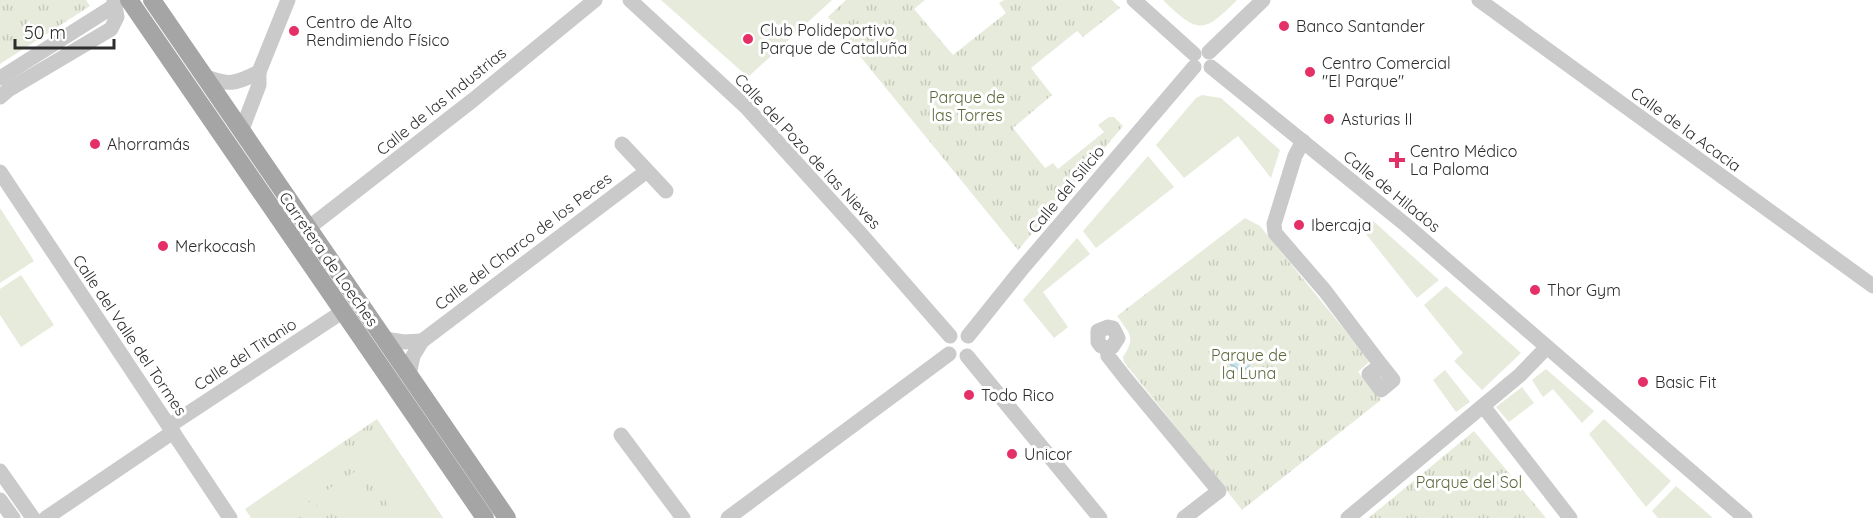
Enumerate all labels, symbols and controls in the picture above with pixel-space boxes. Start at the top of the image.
scale bar [15,12,114,50]
place label: Centro de Alto Rendimiendo Físico [306,12,449,50]
place label: Banco Santander [1296,16,1425,36]
marker: Banco Santander [1277,19,1291,33]
place label: Club Polideportivo Parque de Cataluña [760,20,907,58]
text: 50 m [24,21,66,44]
marker: Centro de Alto Rendimiendo Físico [287,24,301,38]
marker: Club Polideportivo Parque de Cataluña [741,32,755,46]
street label: Calle de las Industrias [372,43,510,159]
place label: Centro Comercial "El Parque" [1322,53,1451,91]
marker: Centro Comercial "El Parque" [1303,65,1317,79]
street label: Calle del Pozo de las Nieves [731,69,885,233]
street label: Calle de la Acacia [1627,82,1745,176]
park label: Parque de las Torres [929,87,1005,125]
place label: Asturias II [1341,109,1413,129]
marker: Asturias II [1322,112,1336,126]
place label: Ahorramás [107,134,190,154]
marker: Ahorramás [88,137,102,151]
street label: Calle del Silicio [1023,141,1109,237]
place label: Centro Médico La Paloma [1410,141,1517,179]
street label: Calle de Hilados [1339,146,1445,236]
marker: Centro Médico La Paloma [1388,151,1406,169]
street label: Calle del Charco de los Peces [431,168,615,314]
street label: Carretera de Loeches [275,188,383,330]
place label: Ibercaja [1311,215,1372,235]
marker: Ibercaja [1292,218,1306,232]
place label: Merkocash [175,236,256,256]
marker: Merkocash [156,239,170,253]
street label: Calle del Valle del Tormes [69,251,191,419]
place label: Thor Gym [1547,280,1621,300]
marker: Thor Gym [1528,283,1542,297]
street label: Calle del Titanio [190,313,300,395]
park label: Parque de la Luna [1211,345,1287,383]
place label: Basic Fit [1655,372,1717,392]
marker: Basic Fit [1636,375,1650,389]
place label: Todo Rico [981,385,1054,405]
marker: Todo Rico [962,388,976,402]
place label: Unicor [1024,444,1072,464]
marker: Unicor [1005,447,1019,461]
park label: Parque del Sol [1416,472,1522,492]

